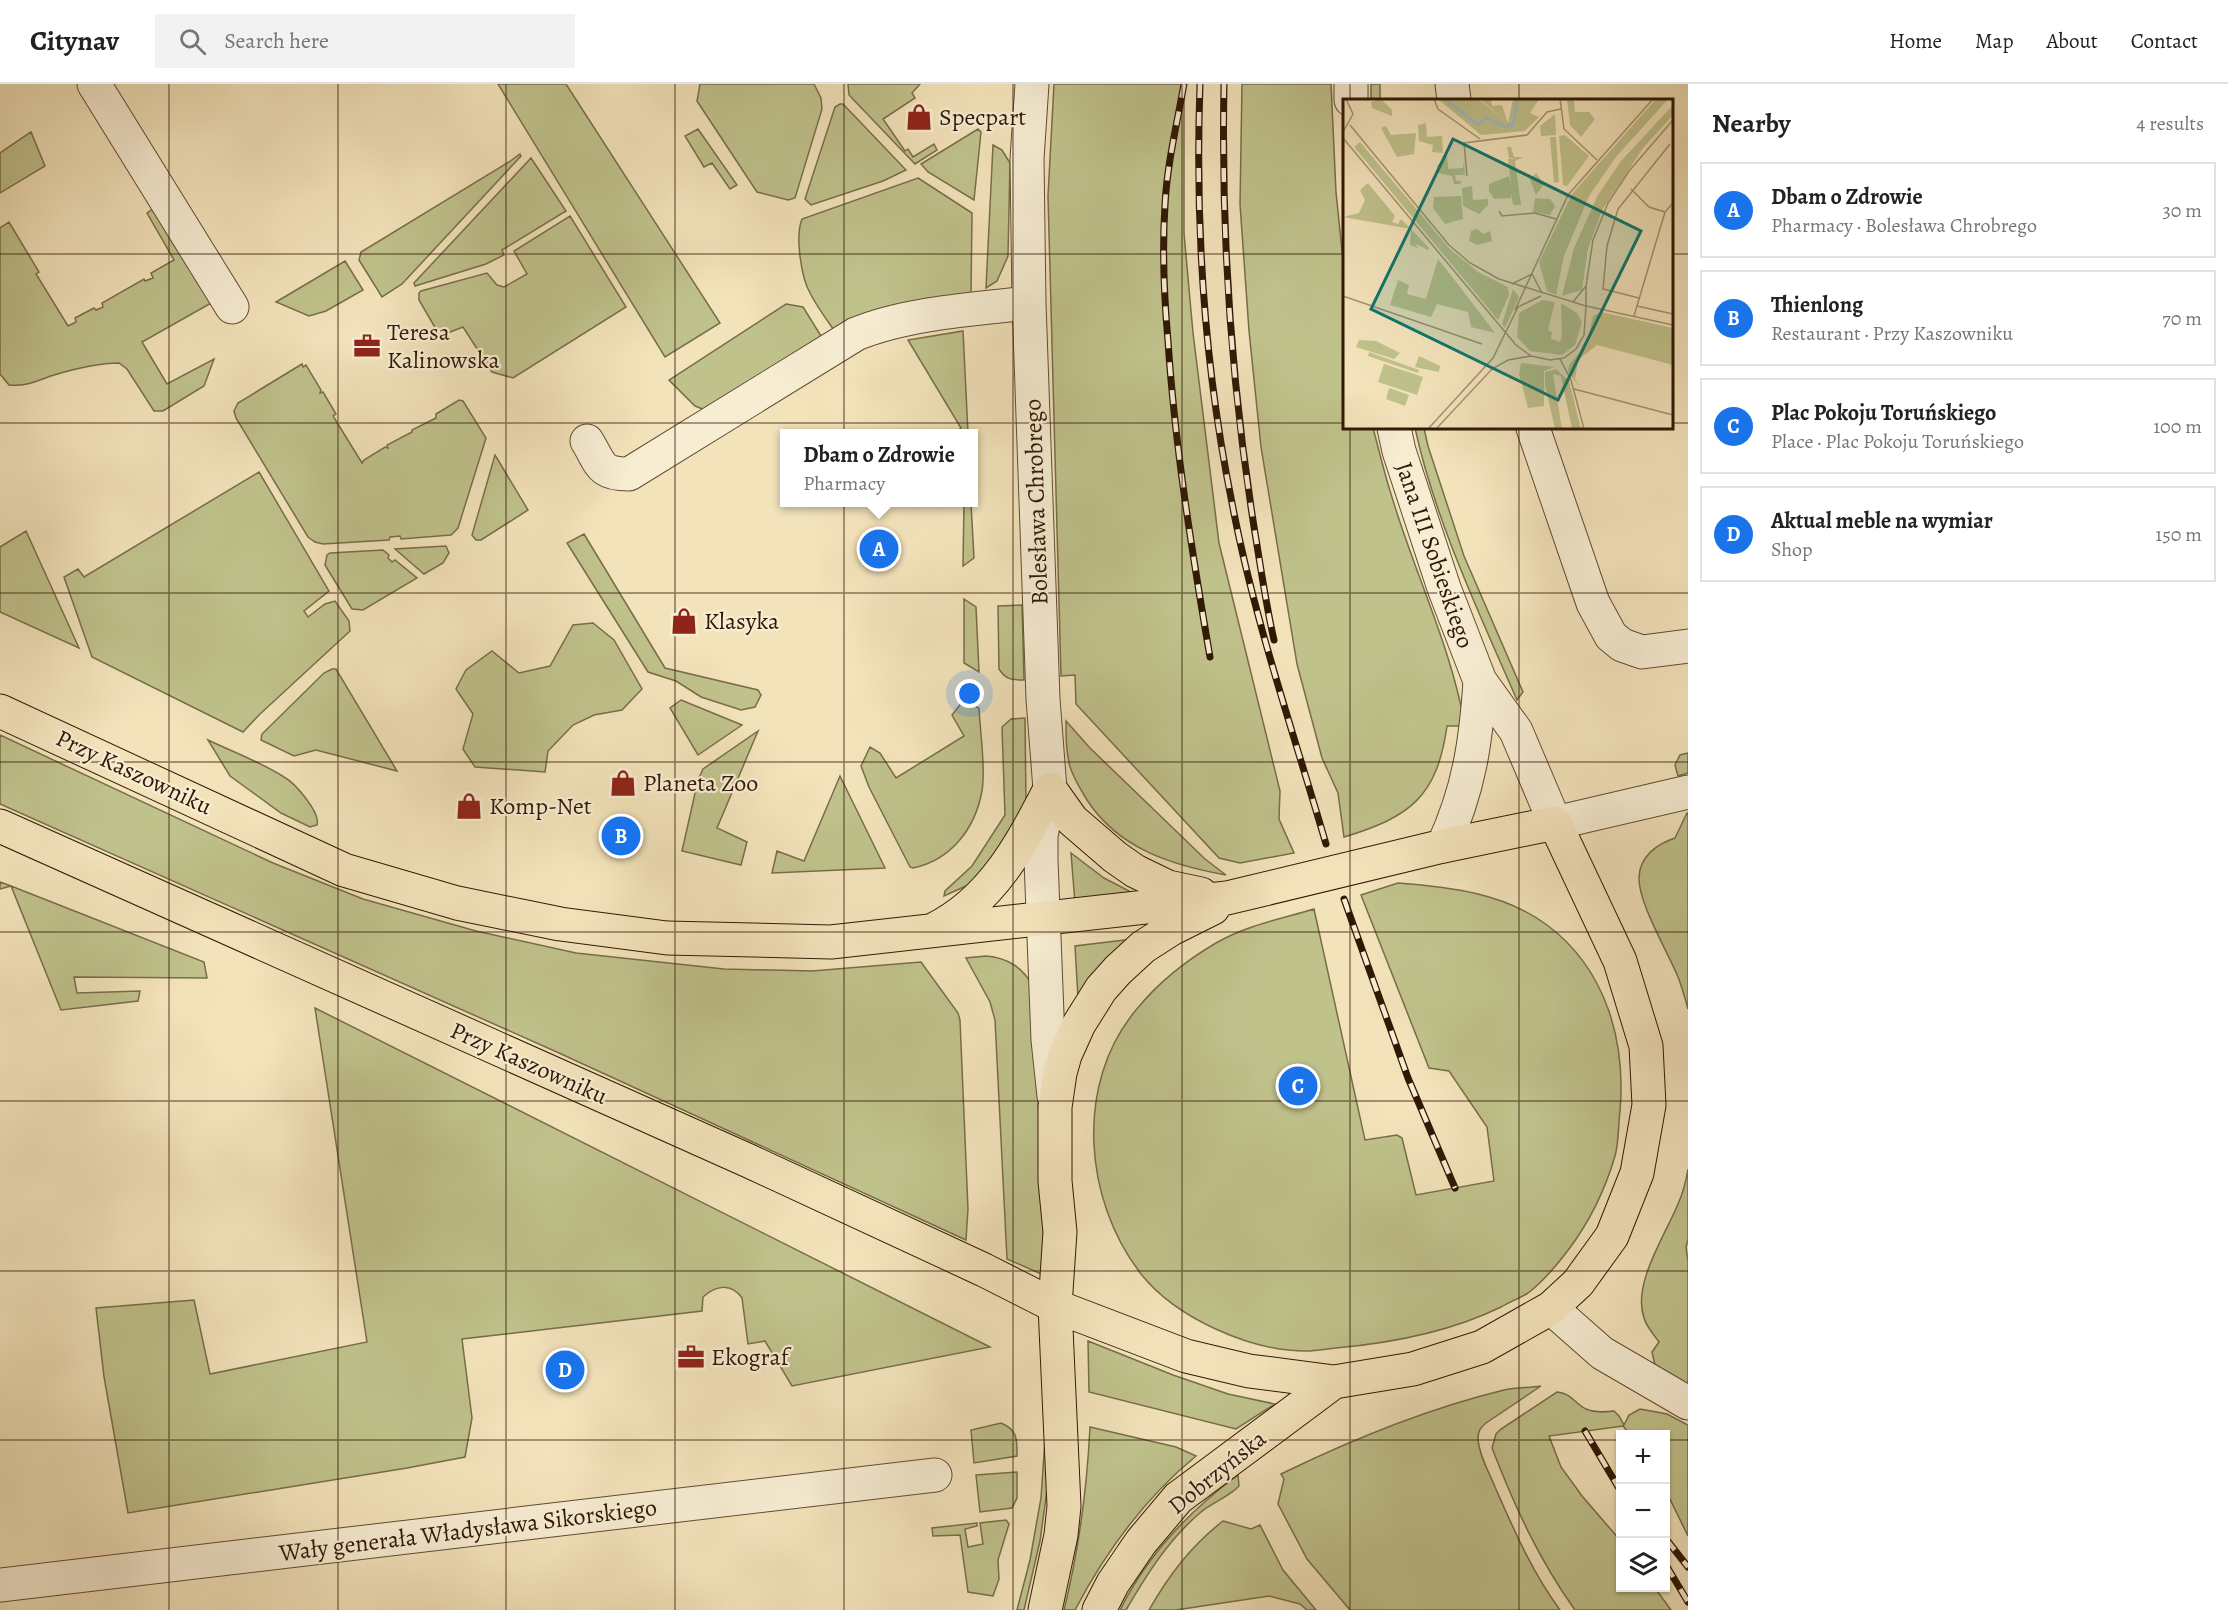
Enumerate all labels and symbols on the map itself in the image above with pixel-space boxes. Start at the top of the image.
inset map [1343,99,1673,429]
place label: Specpart [939,101,1026,133]
shop icon: Specpart [904,102,934,132]
place label: Teresa Kalinowska [387,316,500,376]
office icon: Teresa Kalinowska [352,331,382,361]
street label: Bolesława Chrobrego [1016,398,1056,606]
street label: Jana III Sobieskiego [1388,458,1482,652]
pin: A [860,526,898,572]
place label: Klasyka [704,605,780,637]
shop icon: Klasyka [669,606,699,636]
your location [955,679,984,708]
street label: Przy Kaszowniku [51,722,217,822]
place label: Planeta Zoo [643,767,758,799]
shop icon: Planeta Zoo [608,768,638,798]
place label: Komp-Net [489,790,592,822]
shop icon: Komp-Net [454,791,484,821]
pin: B [602,814,640,858]
street label: Przy Kaszowniku [445,1014,613,1112]
pin: C [1278,1064,1318,1108]
place label: Ekograf [711,1341,792,1373]
office icon: Ekograf [676,1342,706,1372]
pin: D [546,1348,584,1392]
street label: Dobrzyńska [1161,1422,1273,1521]
street label: Wały generała Władysława Sikorskiego [276,1491,659,1569]

